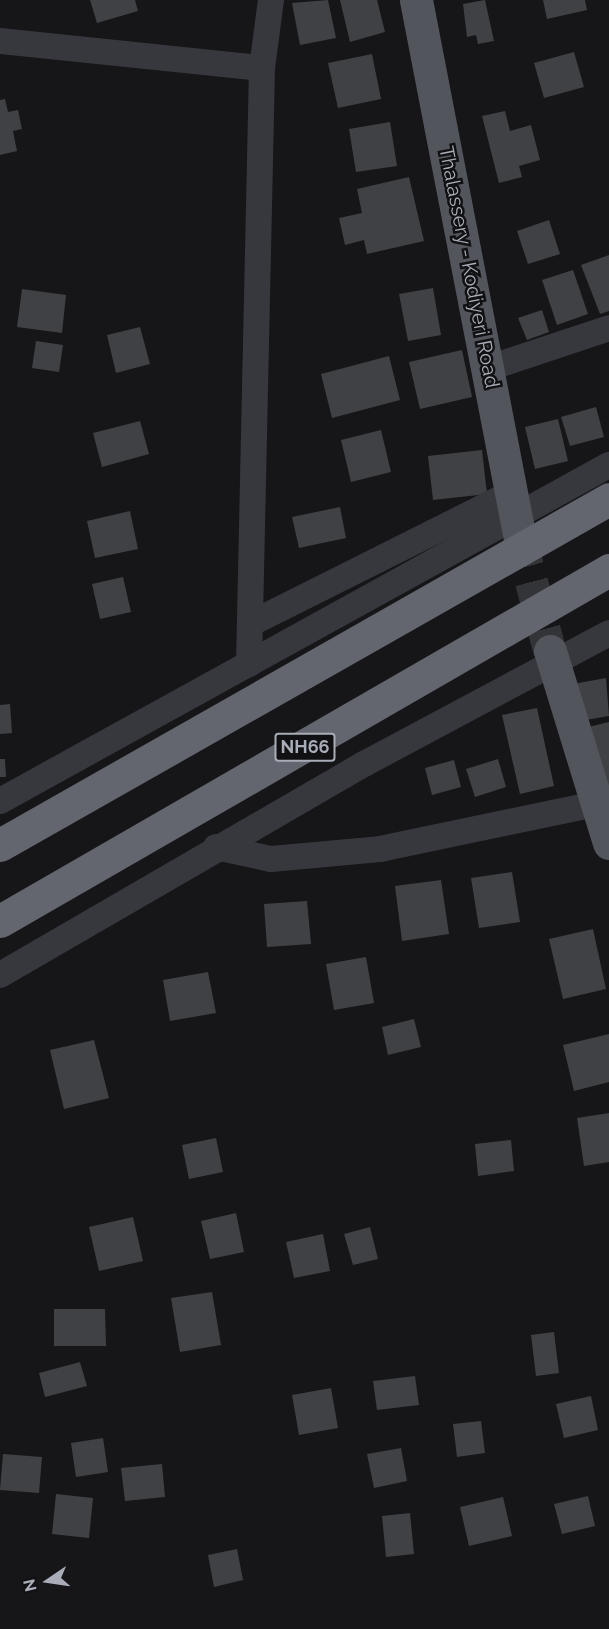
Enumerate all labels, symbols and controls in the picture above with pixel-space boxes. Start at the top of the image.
street label: Thalassery - Kodiyeri Road [434,144,504,390]
road number: NH66 [274,732,336,762]
north arrow [18,1551,78,1611]
text: N [19,1577,41,1593]

